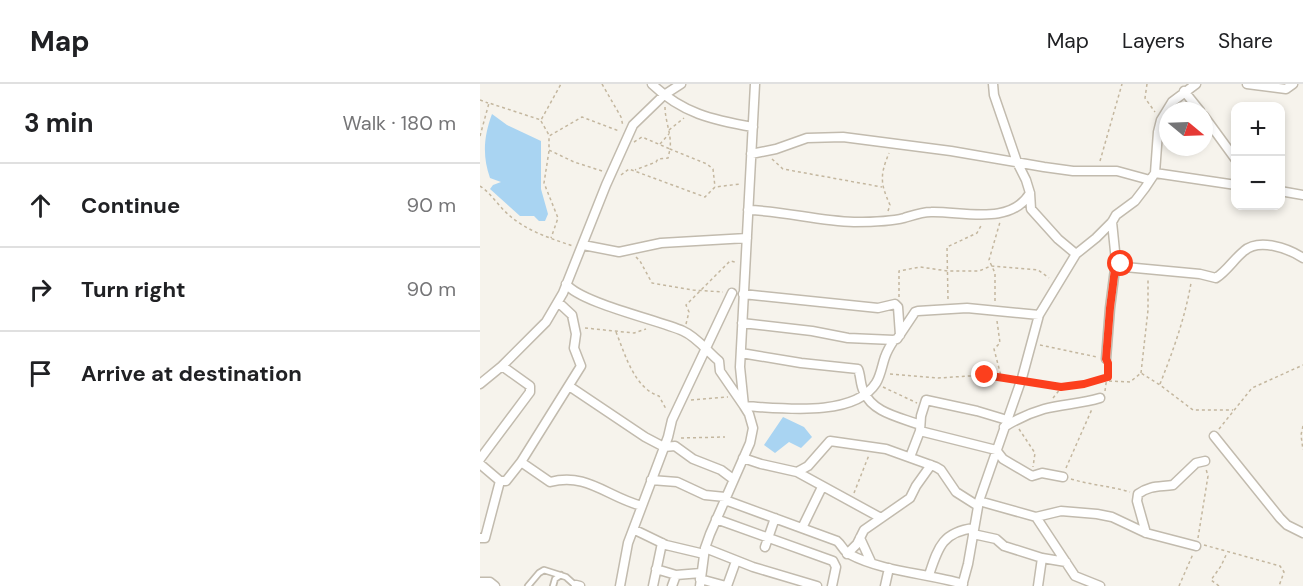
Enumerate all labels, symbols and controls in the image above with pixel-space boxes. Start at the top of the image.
text: Map [30,23,90,60]
text: Map [1047,27,1089,55]
text: Layers [1122,27,1185,55]
text: Share [1218,27,1273,55]
north arrow [1159,102,1213,156]
map controls [1231,102,1285,210]
button: + [1231,102,1285,156]
text: 3 min [24,106,93,140]
text: Walk · 180 m [342,110,456,136]
button: − [1231,156,1285,210]
icon: ahead [24,189,57,222]
text: Continue [81,191,180,220]
text: 90 m [407,192,456,218]
route start [1107,250,1133,276]
icon: right [24,273,57,306]
text: Turn right [81,275,186,304]
text: 90 m [407,276,456,302]
icon: arrive [24,357,57,390]
text: Arrive at destination [81,359,302,388]
route end [971,361,997,387]

